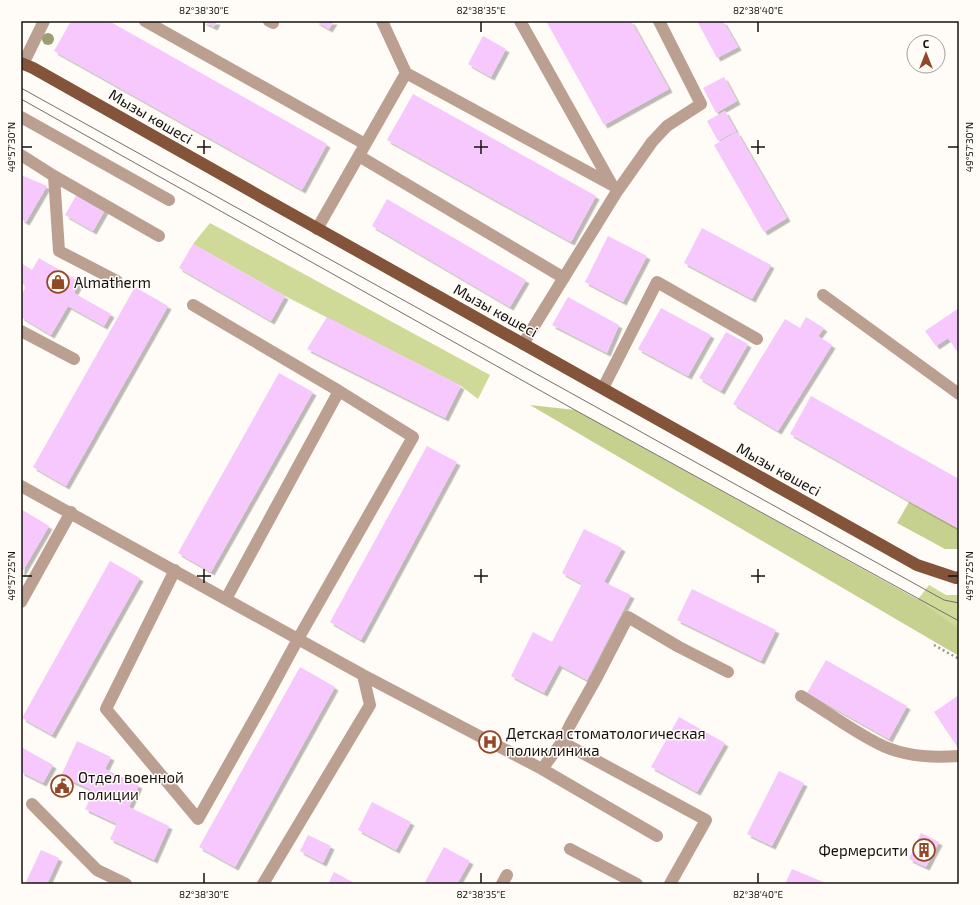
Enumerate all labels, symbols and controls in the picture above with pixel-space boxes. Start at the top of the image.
text: 82°38'30"E [179,4,229,16]
text: 82°38'35"E [456,4,506,16]
text: 82°38'40"E [733,4,783,16]
north arrow [906,34,946,74]
text: С [923,37,930,50]
street label: Мызы көшесі [106,85,196,147]
text: 49°57'30"N [5,122,17,172]
text: 49°57'30"N [963,122,975,172]
shop icon: Almatherm [45,269,71,295]
place label: Almatherm [74,273,151,291]
street label: Мызы көшесі [451,279,541,341]
street label: Мызы көшесі [734,438,824,500]
text: 49°57'25"N [5,551,17,601]
text: 49°57'25"N [963,551,975,601]
place label: Детская стоматологическая поликлиника [506,724,706,759]
hospital icon: Детская стоматологическая поликлиника [477,729,503,755]
place label: Отдел военной полиции [78,768,184,803]
public building icon: Отдел военной полиции [49,773,75,799]
building icon: Фермерсити [911,837,937,863]
place label: Фермерсити [818,841,908,859]
text: 82°38'30"E [179,888,229,900]
text: 82°38'35"E [456,888,506,900]
text: 82°38'40"E [733,888,783,900]

